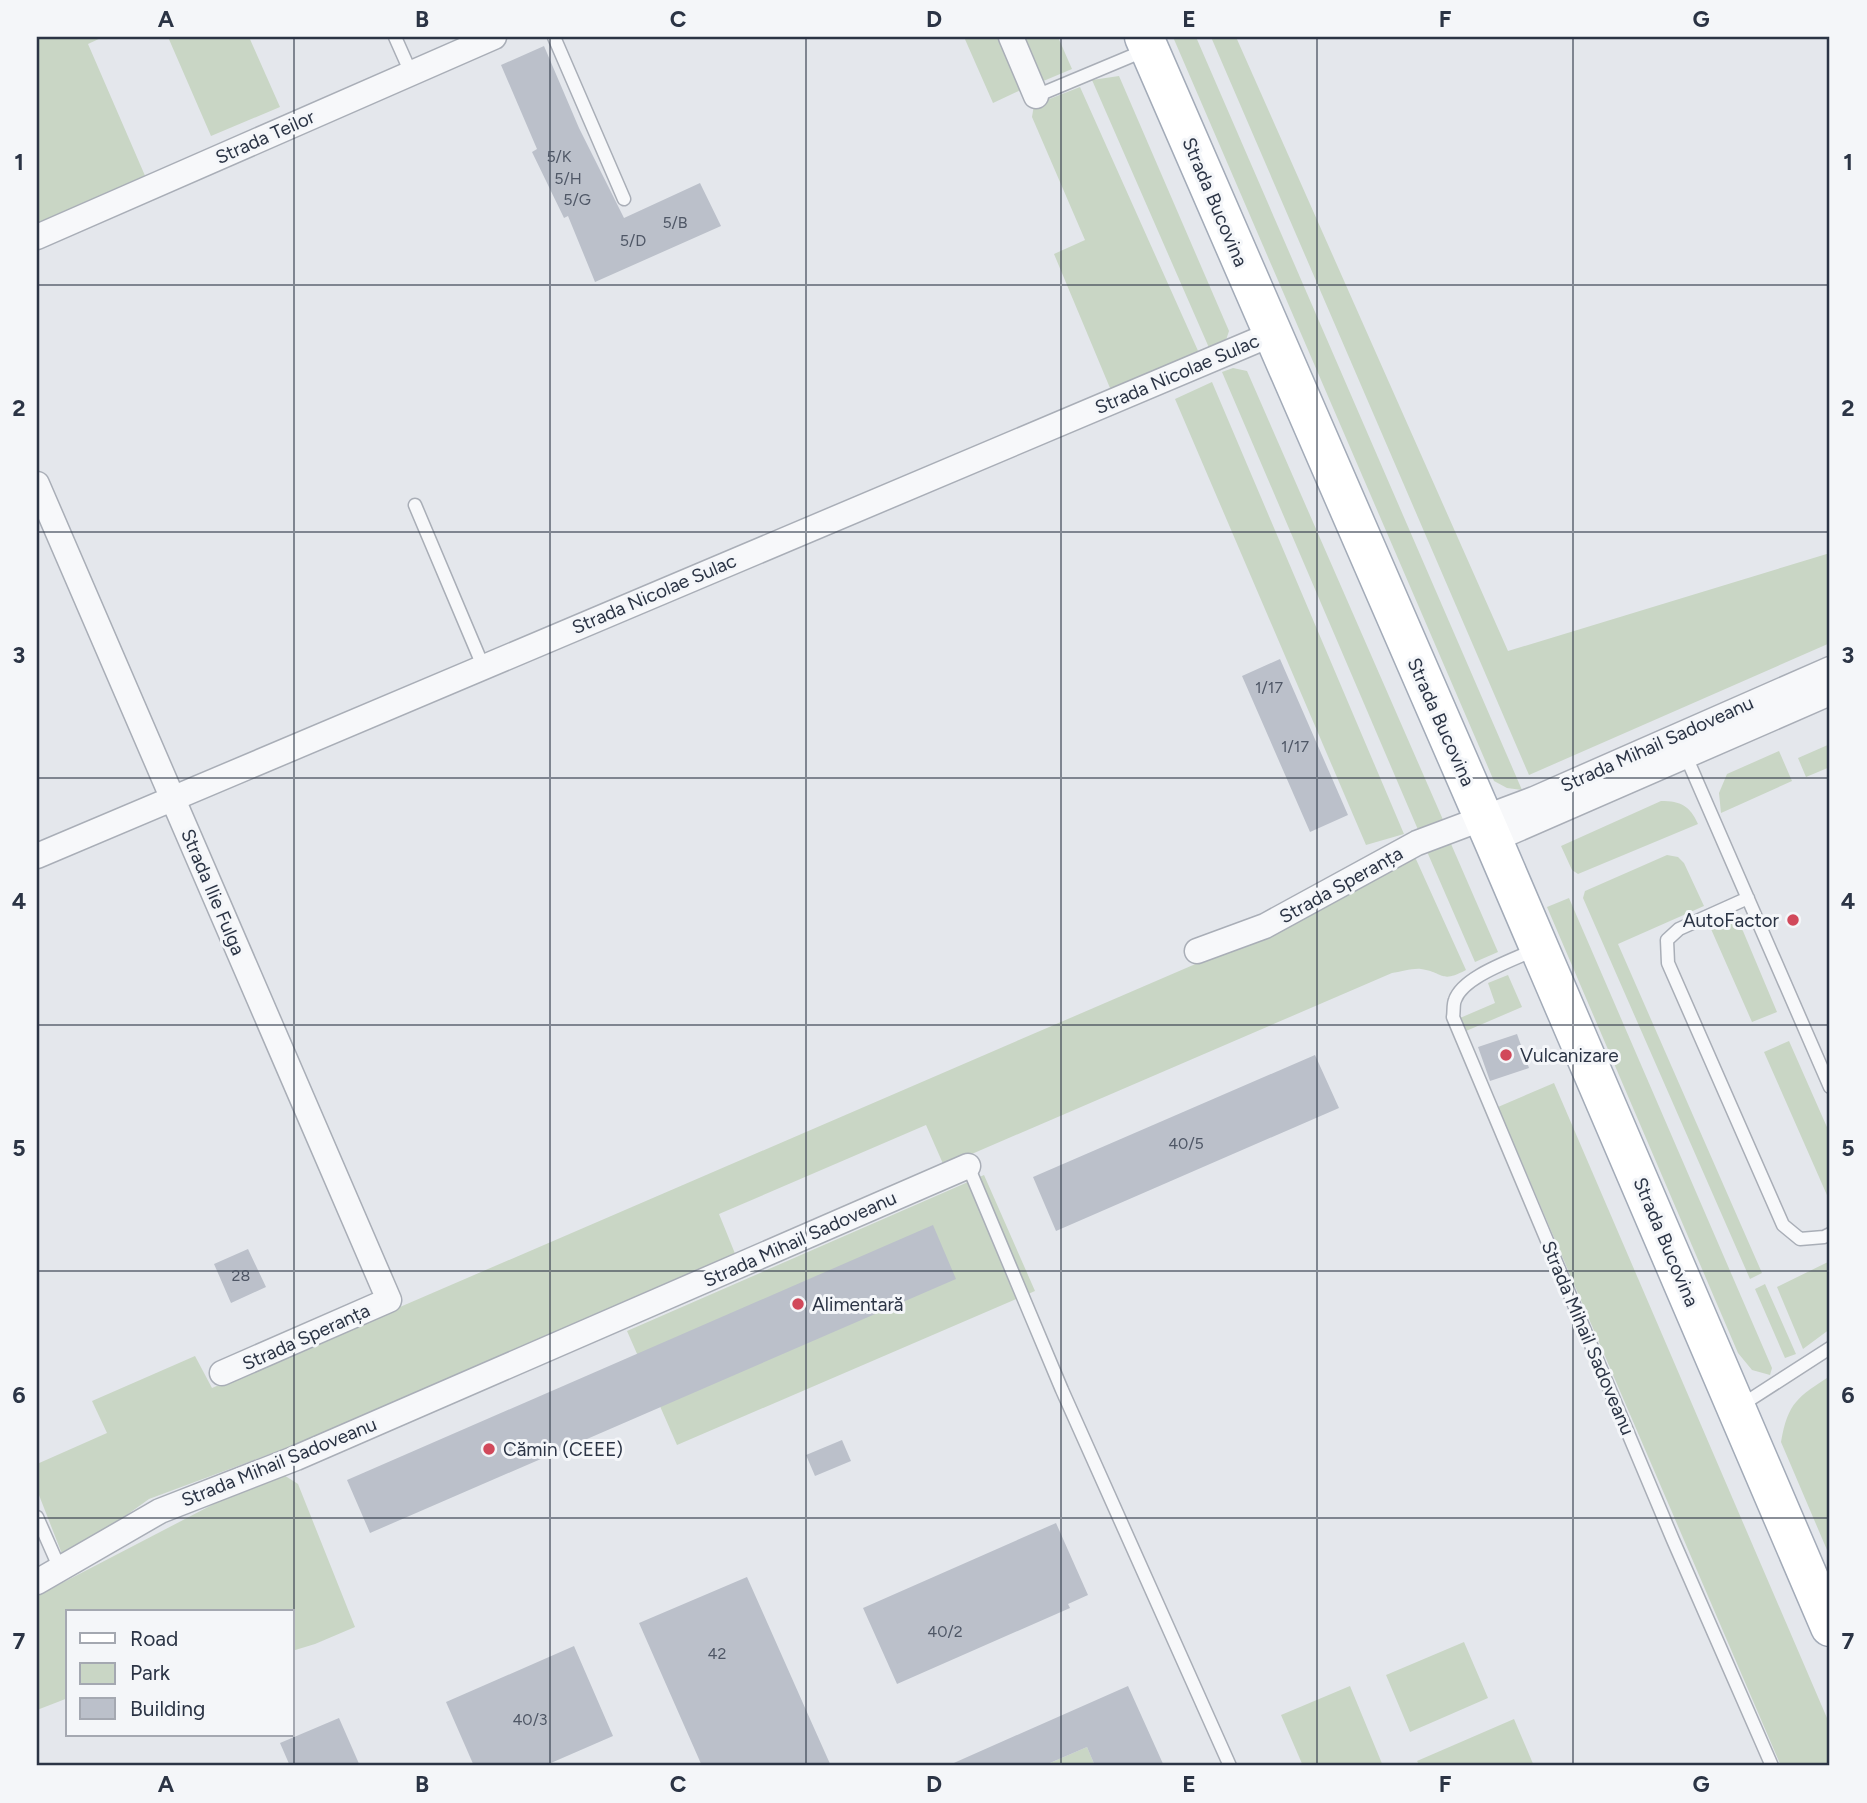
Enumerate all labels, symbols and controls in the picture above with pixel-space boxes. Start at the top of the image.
text: A [158,5,175,33]
text: B [415,5,429,33]
text: C [670,5,687,33]
text: D [926,5,942,33]
text: E [1182,5,1196,33]
text: F [1439,5,1452,33]
text: G [1692,5,1710,33]
street label: Strada Teilor [212,105,319,169]
street label: Strada Bucovina [1177,134,1253,270]
house number: 5/K [546,147,572,166]
text: 1 [14,148,24,176]
text: 1 [1843,148,1853,176]
house number: 5/H [554,169,582,188]
house number: 5/G [563,190,591,209]
house number: 5/B [662,213,688,232]
house number: 5/D [620,231,646,250]
street label: Strada Nicolae Sulac [1091,329,1263,419]
text: 2 [12,394,26,422]
text: 2 [1841,394,1855,422]
street label: Strada Nicolae Sulac [568,549,740,639]
text: 3 [13,641,25,669]
text: 3 [1842,641,1854,669]
street label: Strada Bucovina [1402,654,1480,790]
house number: 1/17 [1255,678,1283,697]
street label: Strada Mihail Sadoveanu [1557,691,1757,797]
house number: 1/17 [1281,737,1309,756]
street label: Strada Ilie Fulga [176,825,250,959]
street label: Strada Speranța [1275,842,1407,928]
text: 4 [12,887,26,915]
text: 4 [1841,887,1855,915]
place label: AutoFactor [1683,909,1780,932]
marker: AutoFactor [1785,912,1801,928]
place label: Vulcanizare [1520,1044,1619,1067]
marker: Vulcanizare [1498,1047,1514,1063]
text: 5 [12,1134,26,1162]
house number: 40/5 [1168,1134,1204,1153]
text: 5 [1841,1134,1855,1162]
street label: Strada Bucovina [1628,1174,1704,1310]
street label: Strada Mihail Sadoveanu [700,1186,900,1292]
street label: Strada Mihail Sadoveanu [1537,1237,1639,1439]
house number: 28 [232,1266,250,1285]
place label: Alimentară [812,1293,904,1316]
marker: Alimentară [790,1296,806,1312]
street label: Strada Speranța [239,1299,373,1375]
text: 6 [12,1381,26,1409]
text: 6 [1841,1381,1855,1409]
street label: Strada Mihail Sadoveanu [178,1412,380,1512]
place label: Cămin (CEEE) [503,1438,623,1461]
marker: Cămin (CEEE) [481,1441,497,1457]
legend [66,1610,294,1736]
house number: 40/2 [927,1622,963,1641]
text: Road [130,1626,178,1651]
text: 7 [13,1627,26,1655]
text: 7 [1842,1627,1855,1655]
house number: 42 [708,1644,726,1663]
text: Park [130,1660,171,1685]
text: Building [130,1696,205,1721]
house number: 40/3 [512,1710,548,1729]
text: A [158,1770,175,1798]
text: B [415,1770,429,1798]
text: C [670,1770,687,1798]
text: D [926,1770,942,1798]
text: E [1182,1770,1196,1798]
text: F [1439,1770,1452,1798]
text: G [1692,1770,1710,1798]

